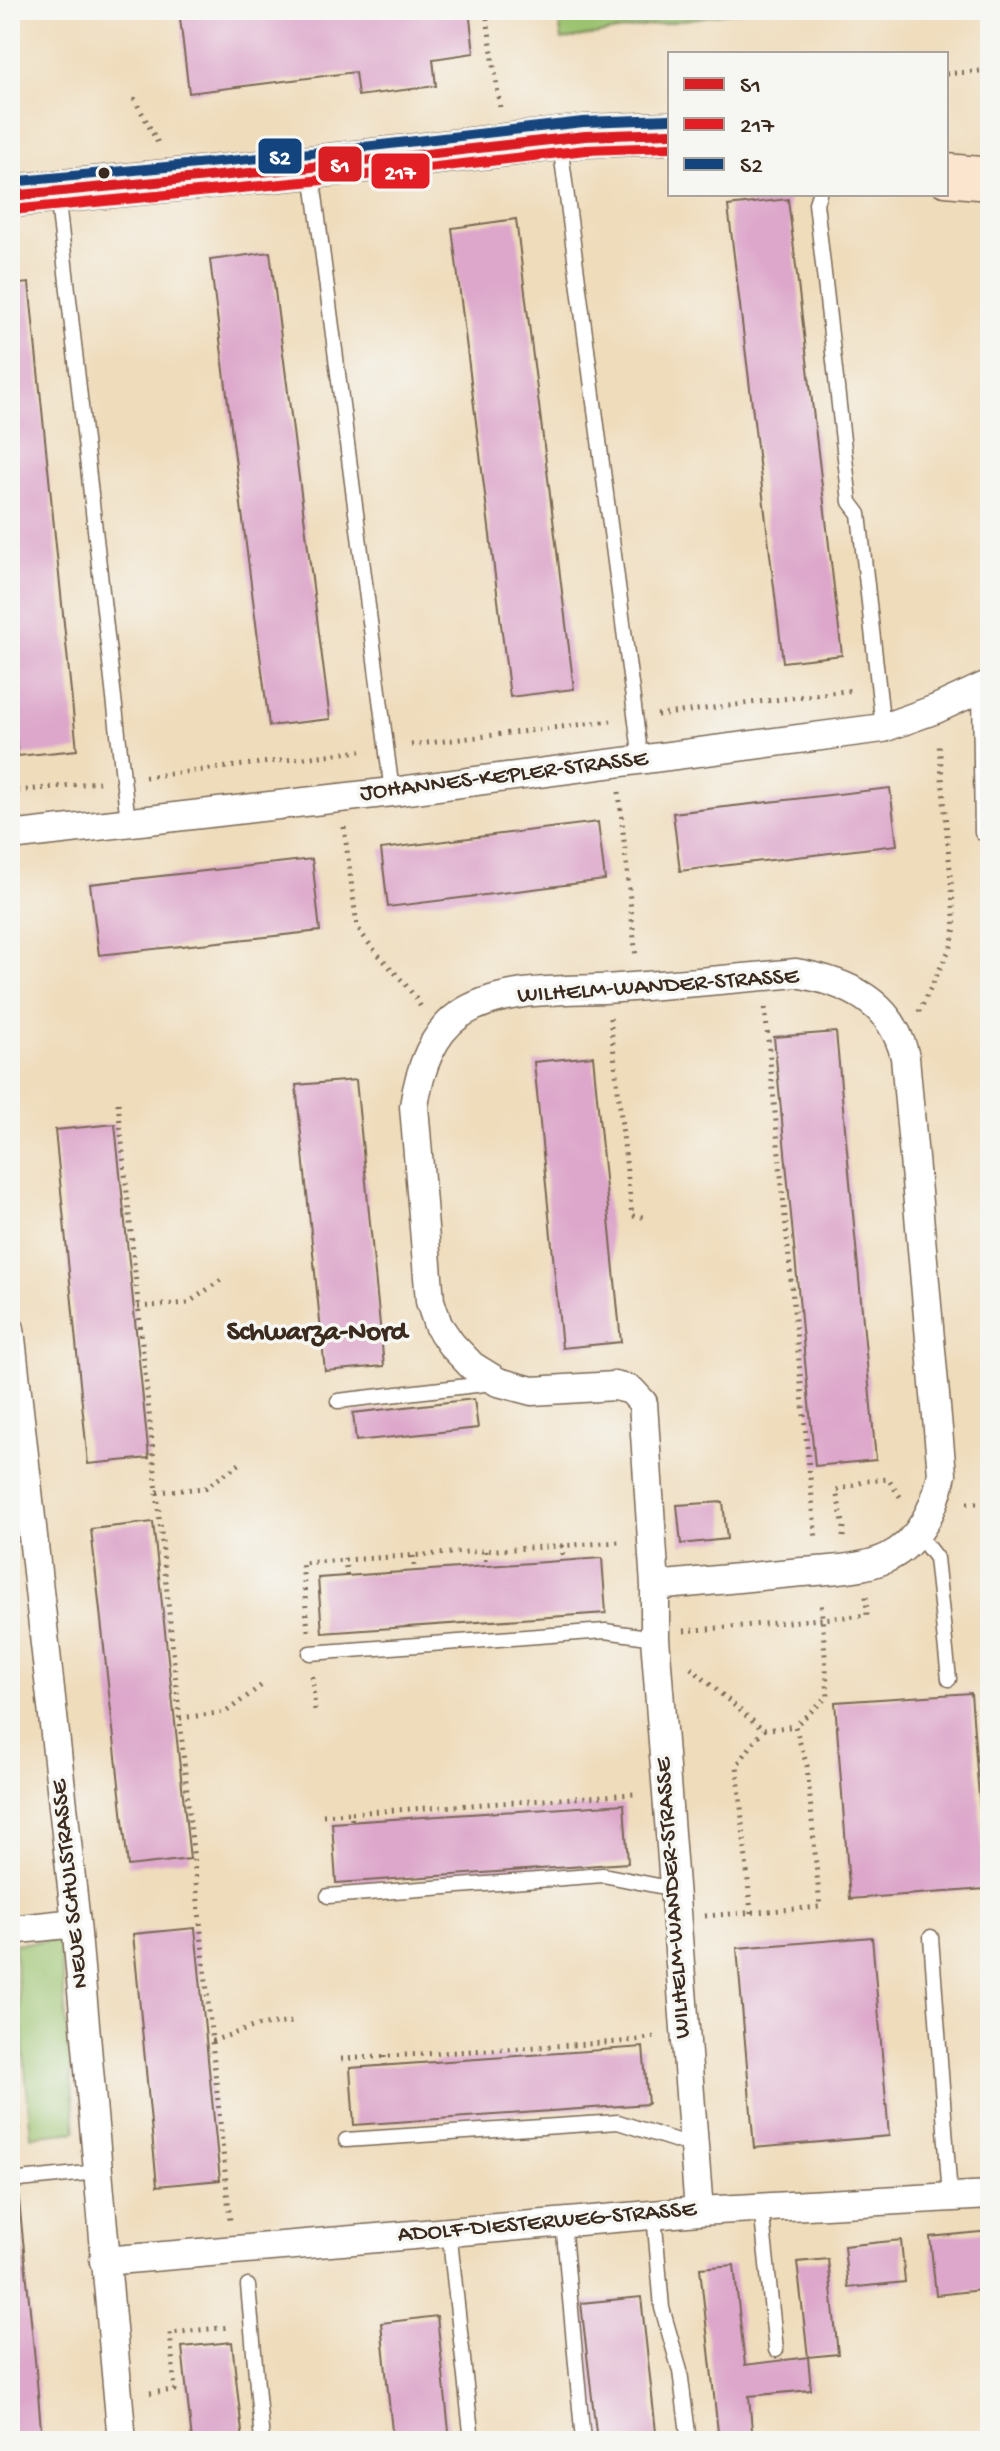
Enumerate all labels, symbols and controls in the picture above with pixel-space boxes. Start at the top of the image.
legend [668,52,948,196]
text: S1 [740,73,761,102]
text: 217 [740,113,774,142]
line badge: S2 [257,137,303,175]
line badge: S1 [317,145,363,183]
text: S2 [270,147,291,173]
line badge: 217 [370,152,431,190]
text: S2 [740,153,763,182]
text: S1 [330,155,350,181]
text: 217 [384,162,417,188]
unlabelled marker [96,165,112,181]
street label: JOHANNES-KEPLER-STRASSE [359,745,651,809]
street label: WILHELM-WANDER-STRASSE [516,963,801,1011]
district label: Schwarza-Nord [227,1317,410,1350]
street label: WILHELM-WANDER-STRASSE [650,1755,698,2040]
street label: NEUE SCHULSTRASSE [45,1777,96,1990]
street label: ADOLF-DIESTERWEG-STRASSE [397,2195,698,2250]

